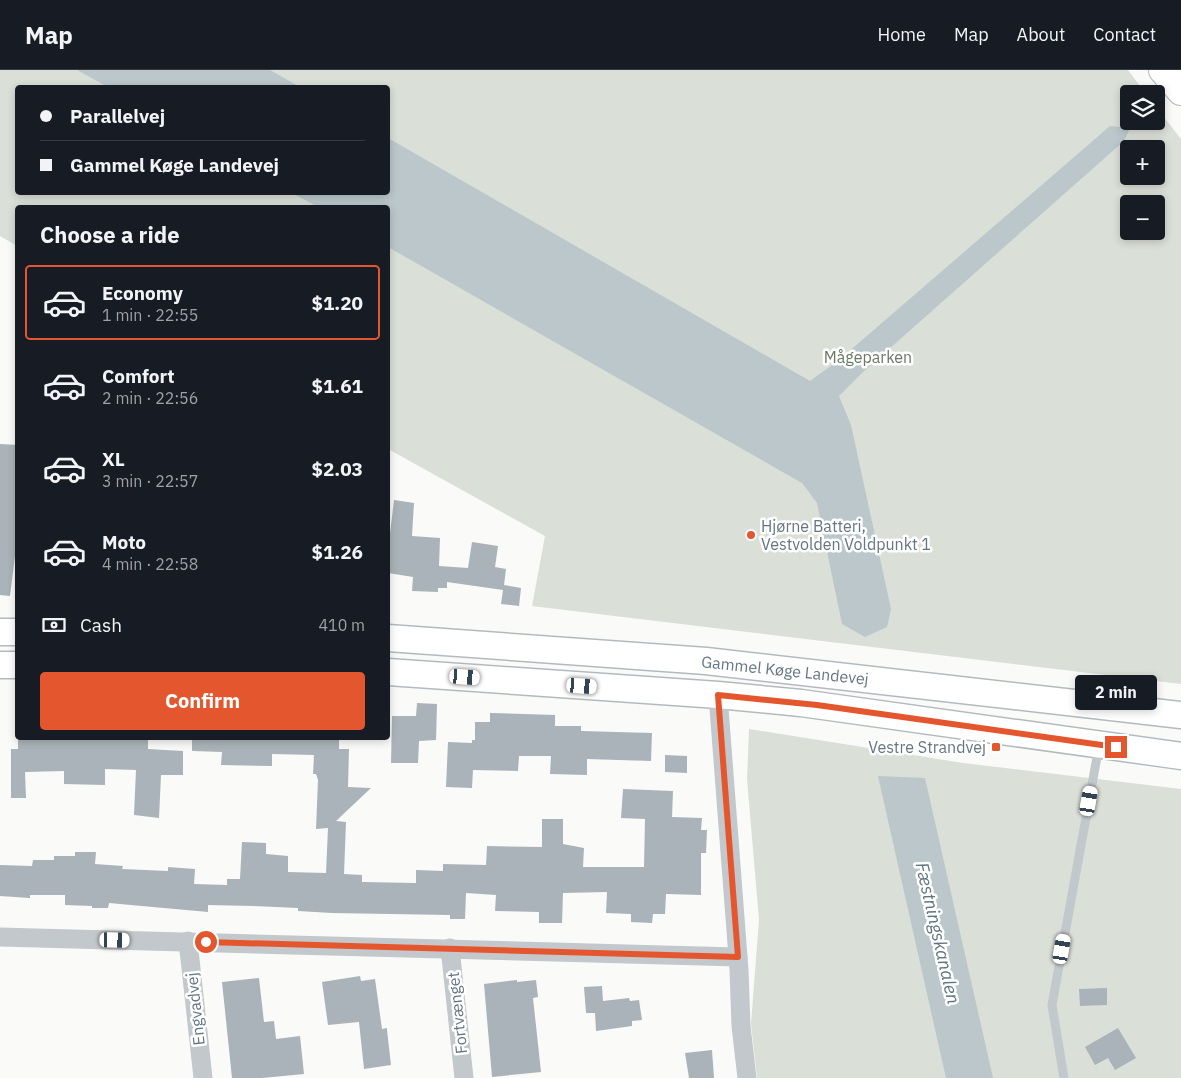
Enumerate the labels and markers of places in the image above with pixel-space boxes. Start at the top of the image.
place label: Hjørne Batteri, Vestvolden Voldpunkt 1 [761,516,931,554]
marker: Hjørne Batteri, Vestvolden Voldpunkt 1 [745,529,757,541]
place label: Vestre Strandvej [868,737,986,757]
marker: Vestre Strandvej [990,741,1002,753]

